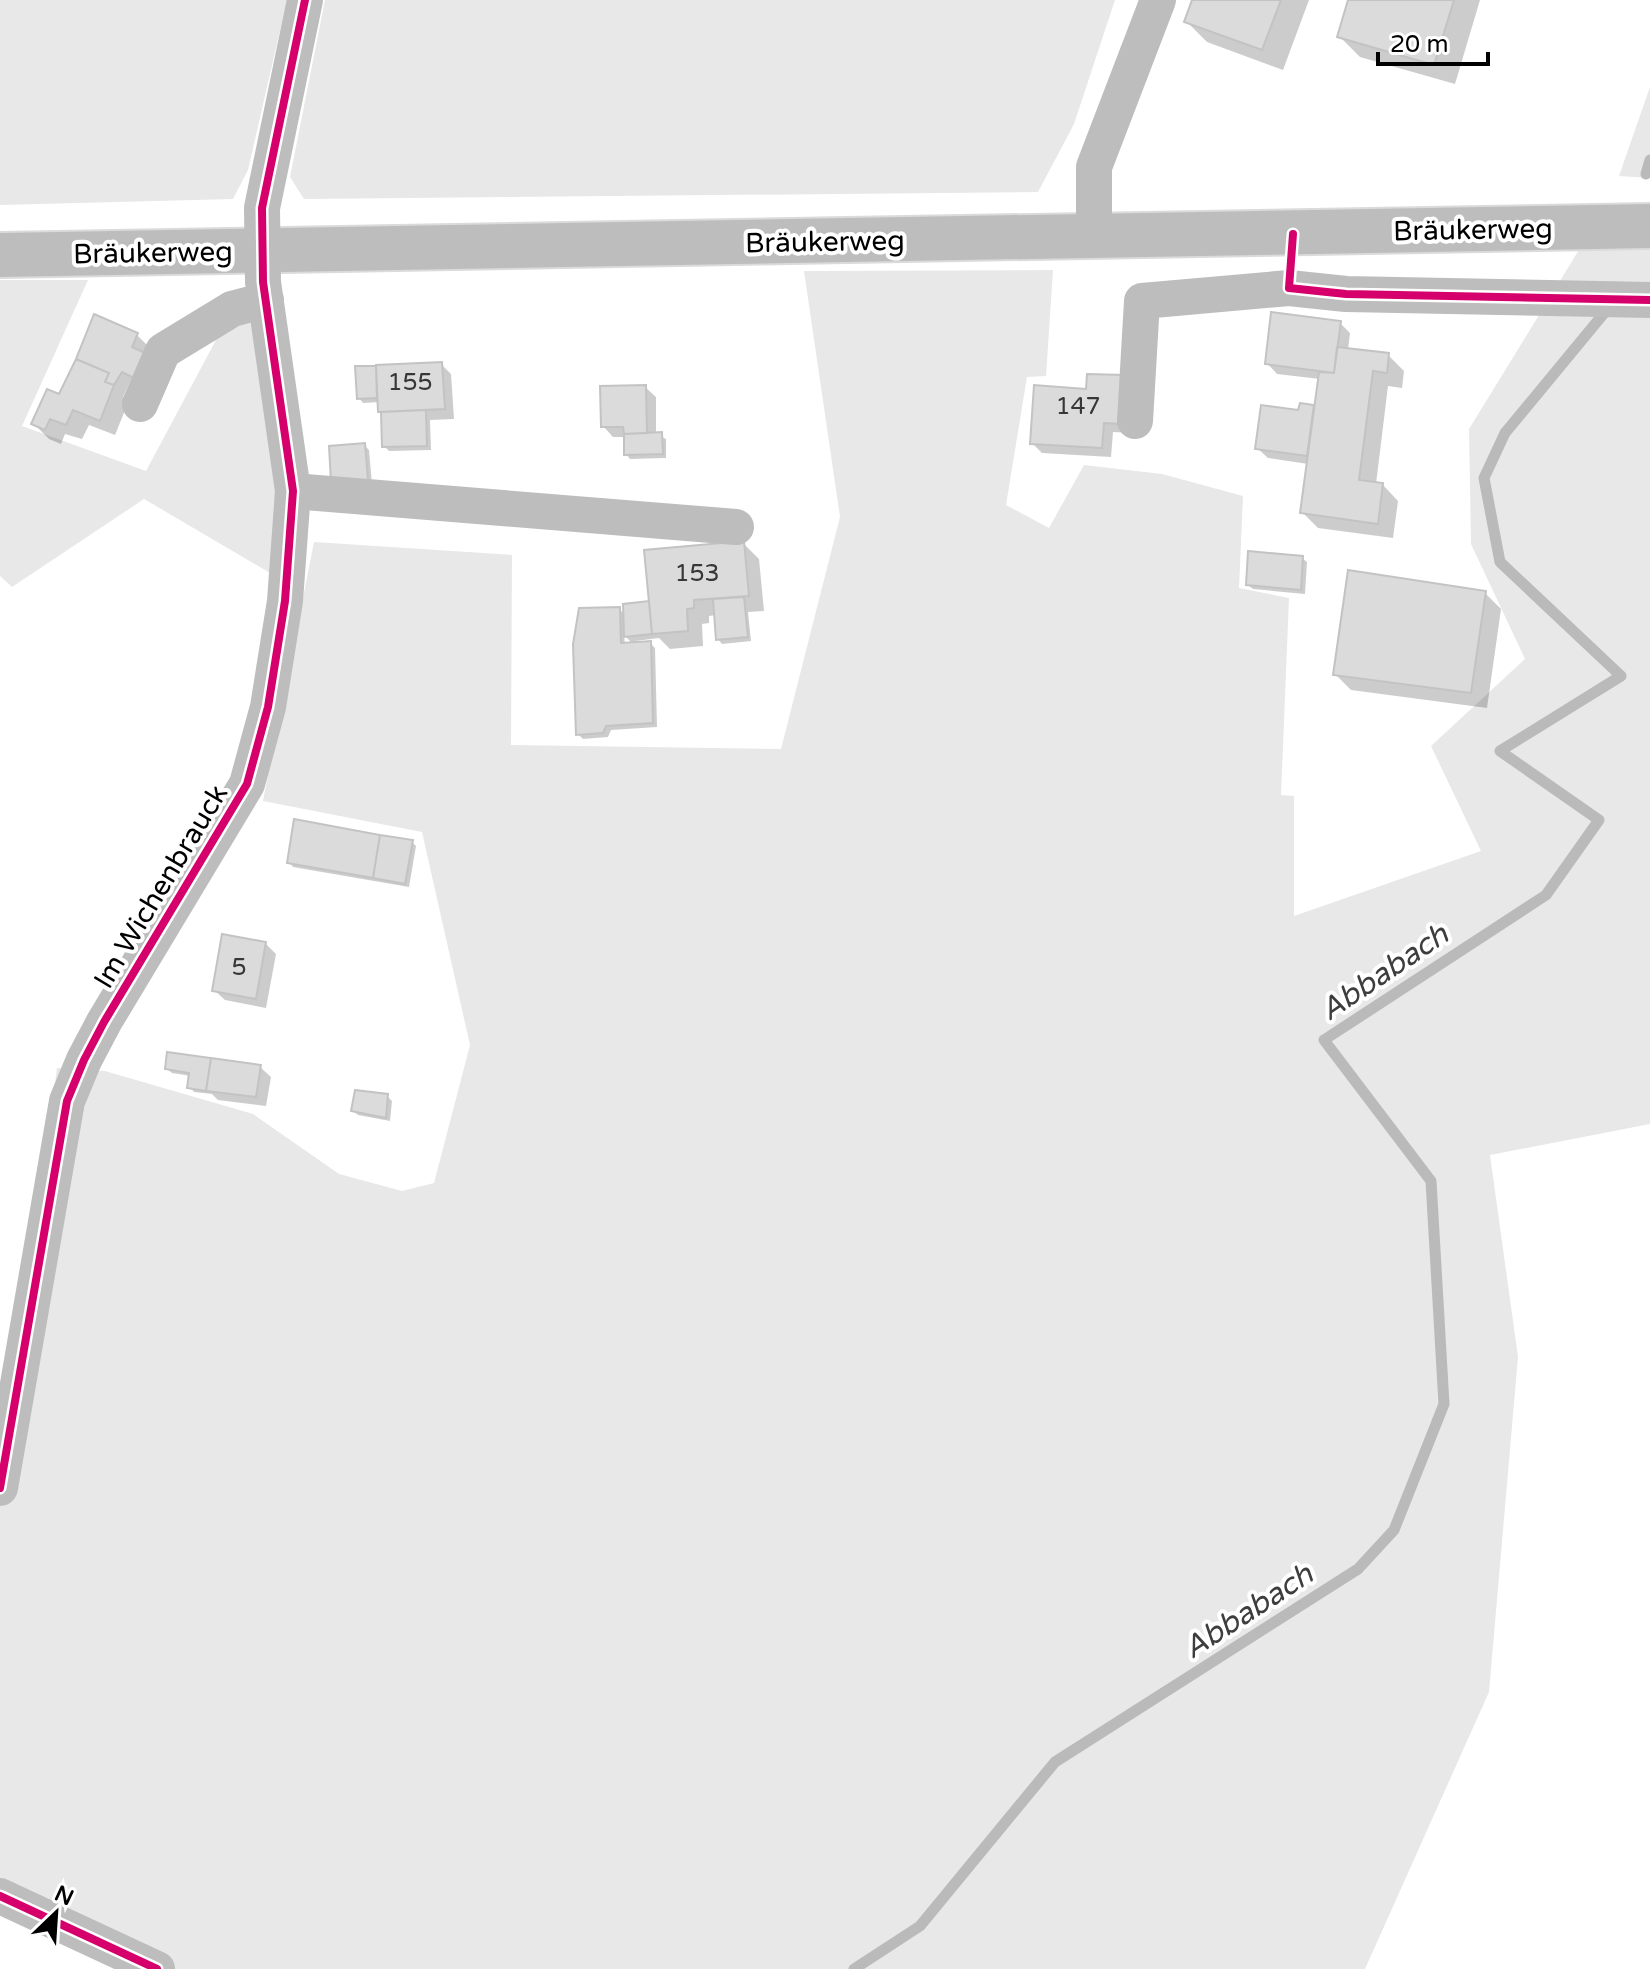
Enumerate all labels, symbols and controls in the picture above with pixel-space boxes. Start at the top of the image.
scale bar [1378,16,1488,66]
text: 20 m [1390,30,1448,59]
street label: Bräukerweg [1393,212,1553,248]
street label: Bräukerweg [745,224,905,260]
street label: Bräukerweg [73,235,233,271]
house number: 155 [387,368,433,397]
house number: 147 [1055,392,1101,421]
house number: 153 [674,559,720,588]
street label: Im Wichenbrauck [87,778,235,995]
water label: Abbabach [1313,916,1456,1029]
house number: 5 [231,953,247,982]
water label: Abbabach [1177,1555,1321,1667]
north arrow [16,1873,96,1953]
text: N [51,1880,78,1911]

